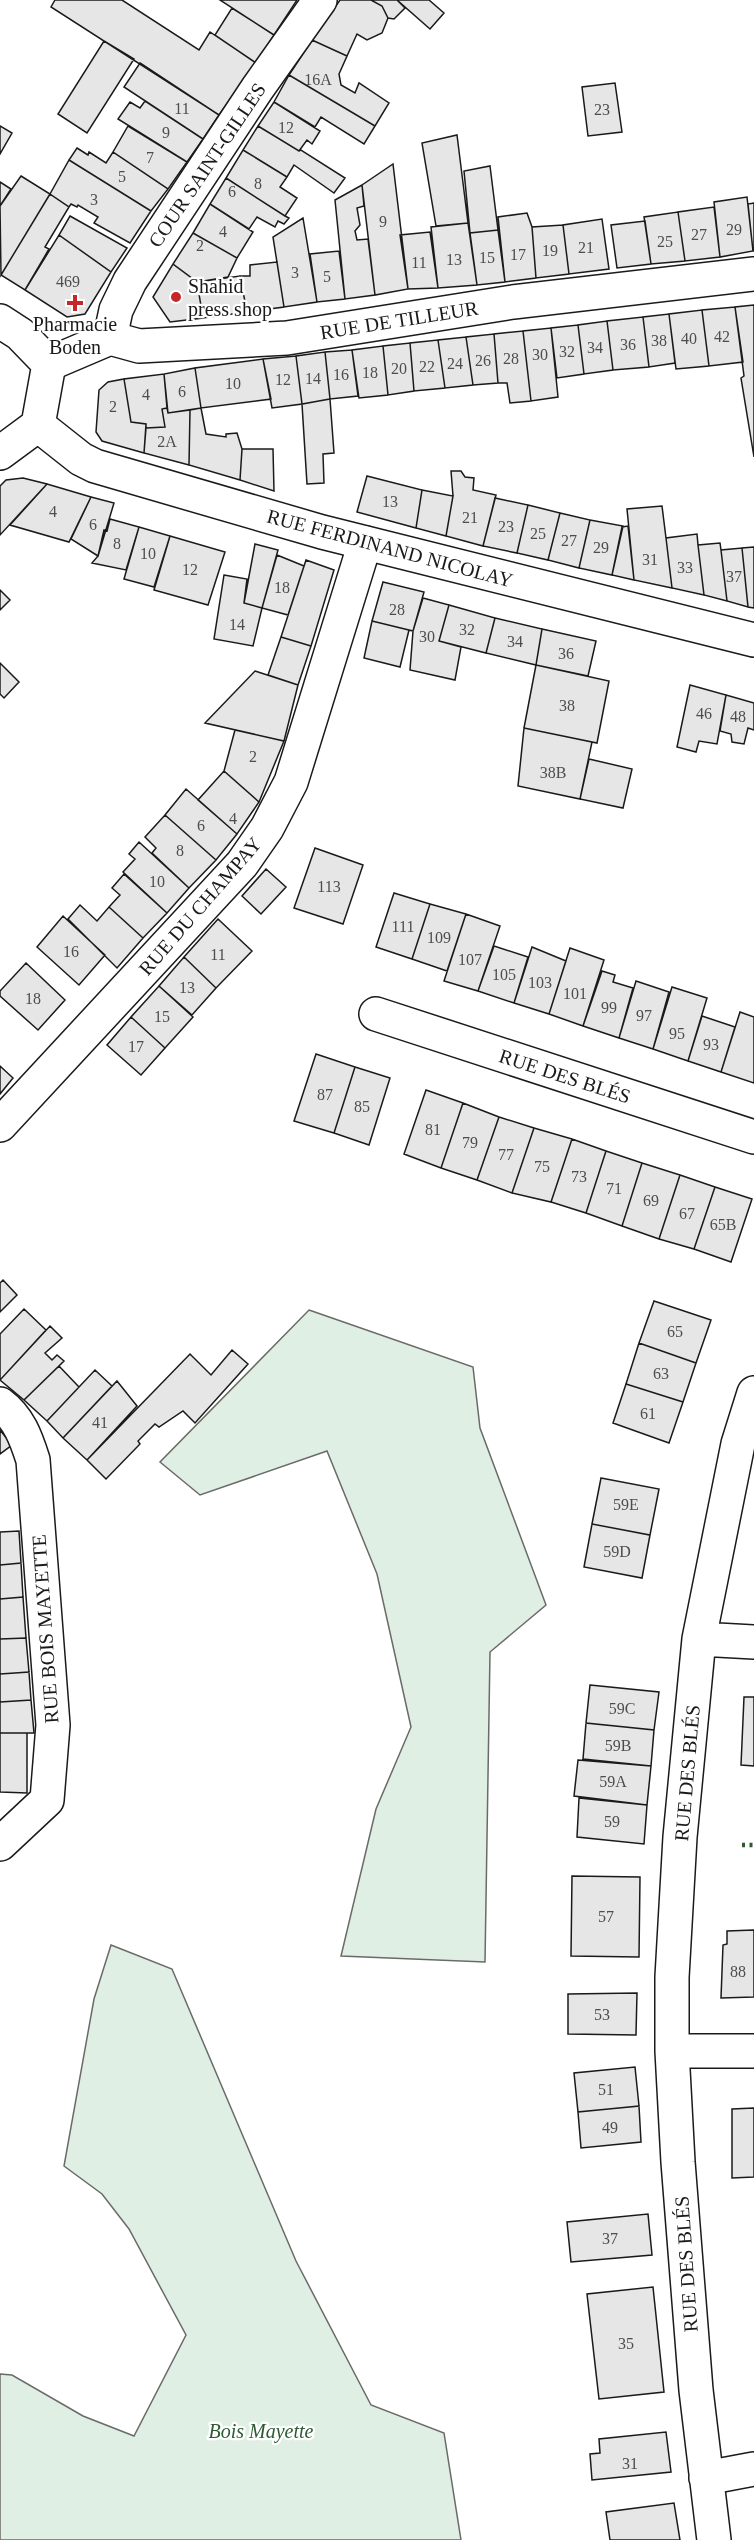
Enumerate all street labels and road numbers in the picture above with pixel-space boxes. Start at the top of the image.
street label: COUR SAINT-GILLES [144,79,270,251]
street label: RUE DE TILLEUR [318,297,480,343]
street label: RUE FERDINAND NICOLAY [265,505,515,591]
street label: RUE DU CHAMPAY [134,833,266,979]
street label: RUE DES BLÉS [497,1044,633,1108]
street label: RUE BOIS MAYETTE [27,1534,63,1724]
street label: RUE DES BLÉS [670,1704,704,1842]
street label: RUE DES BLÉS [670,2195,702,2333]

